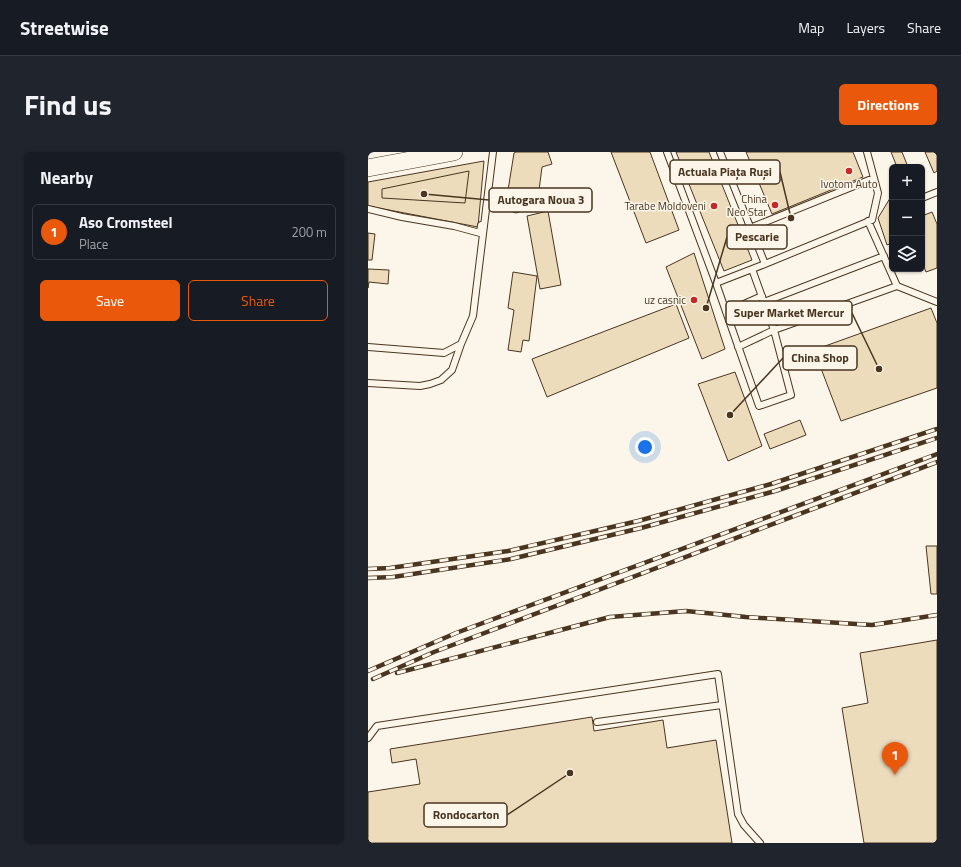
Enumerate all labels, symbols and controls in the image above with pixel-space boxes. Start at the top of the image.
text: Streetwise [20,13,109,42]
text: Map [798,17,824,38]
text: Layers [846,17,885,38]
text: Share [907,17,941,38]
text: Find us [24,83,112,126]
button: Directions [839,84,937,125]
callout: Actuala Piața Ruși [670,160,780,184]
text: Actuala Piața Ruși [678,162,772,181]
map controls [889,164,925,272]
button: + [889,164,925,200]
text: Nearby [40,165,93,191]
marker: Ivotom Auto [844,166,854,176]
place label: Ivotom Auto [820,176,878,192]
callout: Autogara Noua 3 [489,188,592,212]
text: Autogara Noua 3 [497,190,585,209]
place label: China Neo Star [727,191,767,220]
place label: Tarabe Moldoveni [624,198,706,214]
marker: China Neo Star [770,200,780,210]
button: − [889,200,925,236]
marker: Tarabe Moldoveni [709,201,719,211]
text: Aso Cromsteel [79,211,173,234]
text: 1 [50,222,58,242]
text: 200 m [291,222,327,242]
callout: Pescarie [727,225,787,249]
text: Pescarie [735,227,779,246]
text: Place [79,234,108,254]
button: layers [889,236,925,272]
button: Save [40,280,180,321]
button: Share [188,280,328,321]
place label: uz casnic [644,292,686,308]
marker: uz casnic [689,295,699,305]
callout: Super Market Mercur [726,301,852,325]
text: Super Market Mercur [734,303,845,322]
callout: China Shop [783,346,857,370]
text: China Shop [791,348,849,367]
your location [635,437,655,457]
pin: 1 [882,742,908,775]
callout: Rondocarton [424,803,507,827]
text: Rondocarton [433,805,499,824]

